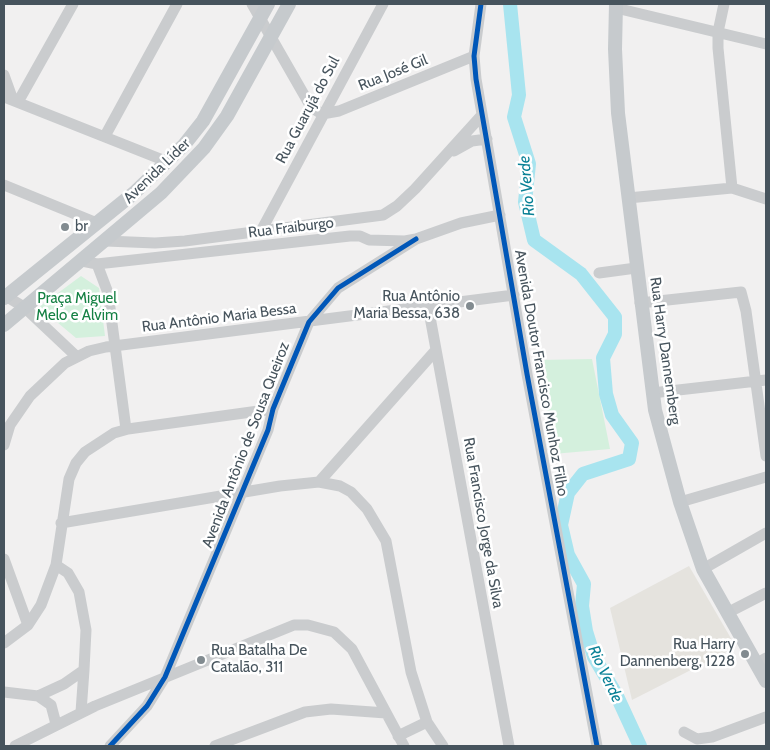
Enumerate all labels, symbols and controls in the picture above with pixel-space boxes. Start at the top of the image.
street label: Rua José Gil [356,51,430,95]
street label: Rua Guarujá do Sul [272,53,344,167]
street label: Avenida Líder [120,135,194,207]
water label: Rio Verde [515,155,539,217]
street label: Rua Fraiburgo [247,214,335,242]
place label: br [75,218,88,236]
marker: br [59,221,71,233]
street label: Avenida Doutor Francisco Munhoz Filho [510,248,572,498]
street label: Rua Harry Dannemberg [646,276,684,426]
place label: Rua Antônio Maria Bessa, 638 [354,288,460,323]
park label: Praça Miguel Melo e Alvim [36,290,118,325]
street label: Rua Antônio Maria Bessa [141,300,297,336]
marker: Rua Antônio Maria Bessa, 638 [464,300,476,312]
street label: Avenida Antônio de Sousa Queiroz [198,340,294,550]
street label: Rua Francisco Jorge da Silva [459,436,507,610]
place label: Rua Harry Dannenberg, 1228 [620,636,735,671]
place label: Rua Batalha De Catalão, 311 [211,642,307,677]
water label: Rio Verde [584,643,626,705]
marker: Rua Harry Dannenberg, 1228 [739,648,751,660]
marker: Rua Batalha De Catalão, 311 [195,654,207,666]

